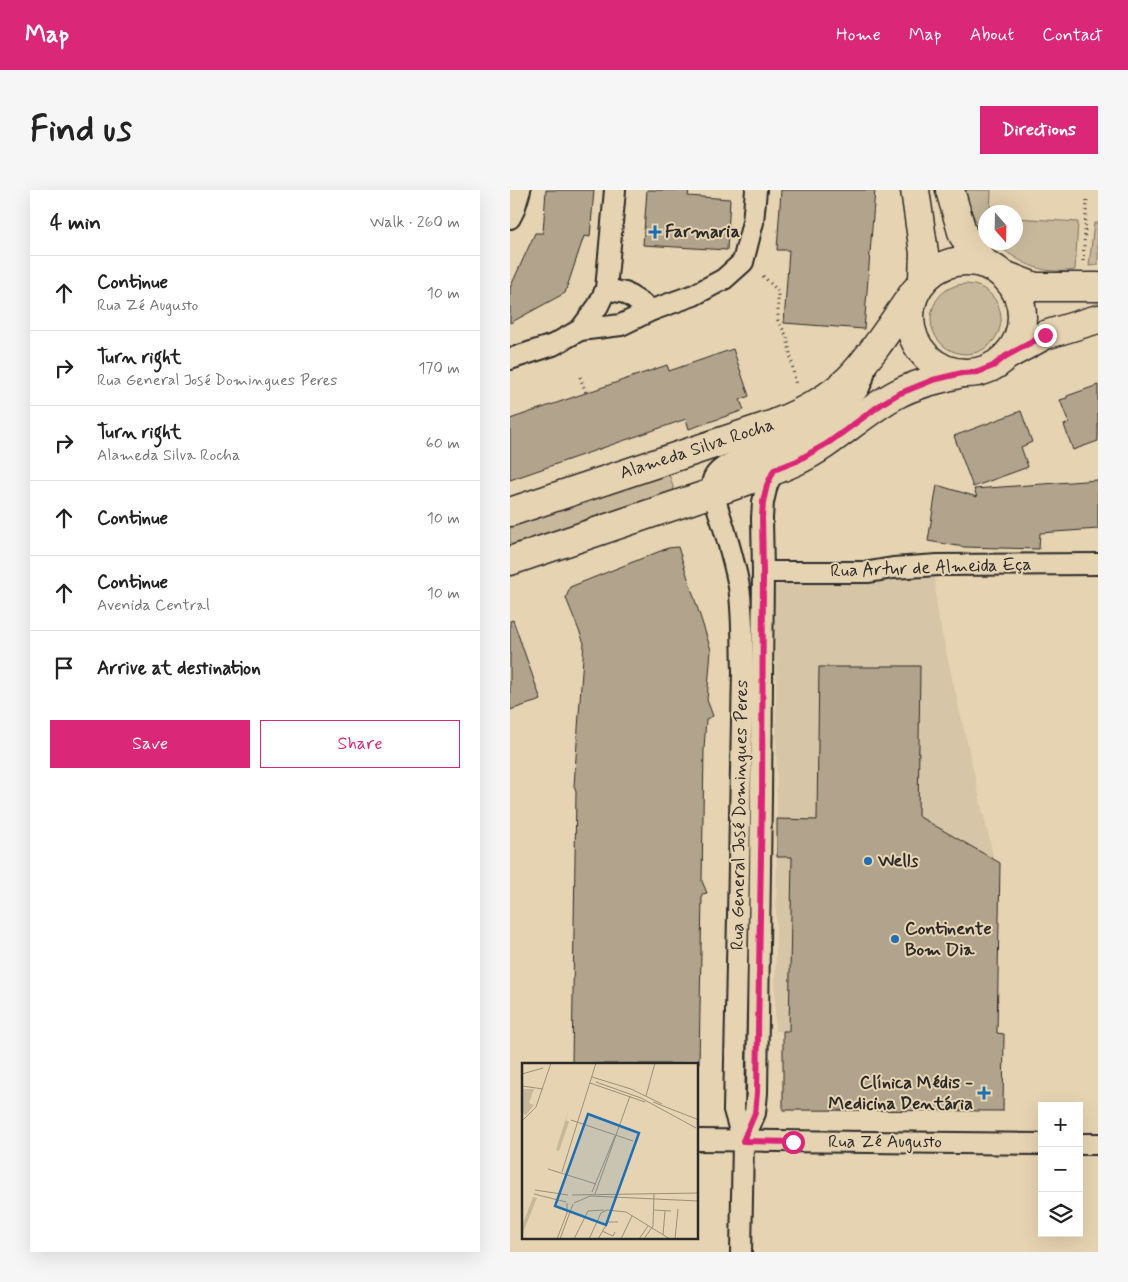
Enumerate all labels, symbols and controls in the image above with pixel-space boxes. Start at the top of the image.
text: Map [25,20,69,51]
text: Home [836,23,881,47]
text: Map [909,23,942,47]
text: About [970,23,1014,47]
text: Contact [1042,23,1103,47]
button: Directions [980,106,1098,154]
text: Find us [30,107,132,153]
north arrow [978,205,1023,250]
text: 4 min [50,209,101,237]
text: Walk · 260 m [370,212,460,233]
place label: Farmaria [665,220,740,244]
marker: Farmaria [649,226,661,238]
text: Continue [97,270,168,295]
icon: ahead [50,279,78,307]
text: 10 m [427,283,460,304]
text: Rua Zé Augusto [97,295,198,316]
route end [1034,324,1057,347]
text: Turn right [97,345,181,370]
icon: right [50,354,78,382]
text: 170 m [418,358,460,379]
text: Rua General José Domingues Peres [97,370,337,391]
street label: Alameda Silva Rocha [617,413,777,485]
text: Turn right [97,420,181,445]
icon: right [50,429,78,457]
text: 60 m [426,433,460,454]
text: Alameda Silva Rocha [97,445,240,466]
icon: ahead [50,504,78,532]
text: Continue [97,506,168,531]
text: 10 m [427,508,460,529]
street label: Rua Artur de Almeida Eça [830,552,1032,584]
text: Continue [97,570,168,595]
icon: ahead [50,579,78,607]
text: 10 m [427,583,460,604]
text: Avenida Central [97,595,210,616]
icon: arrive [50,654,78,682]
text: Arrive at destination [97,656,261,681]
street label: Rua General José Domingues Peres [726,680,754,950]
button: Save [50,720,250,768]
button: Share [260,720,460,768]
place label: Wells [877,849,918,873]
marker: Wells [862,855,874,867]
place label: Continente Bom Dia [905,917,992,962]
marker: Continente Bom Dia [889,933,901,945]
inset map [522,1063,699,1240]
place label: Clínica Médis - Medicina Dentária [828,1071,973,1116]
marker: Clínica Médis - Medicina Dentária [977,1086,991,1100]
map controls [1038,1102,1083,1237]
button: + [1038,1102,1083,1147]
street label: Rua Zé Augusto [828,1130,942,1154]
route start [782,1131,805,1154]
button: − [1038,1147,1083,1192]
button: layers [1038,1192,1083,1237]

